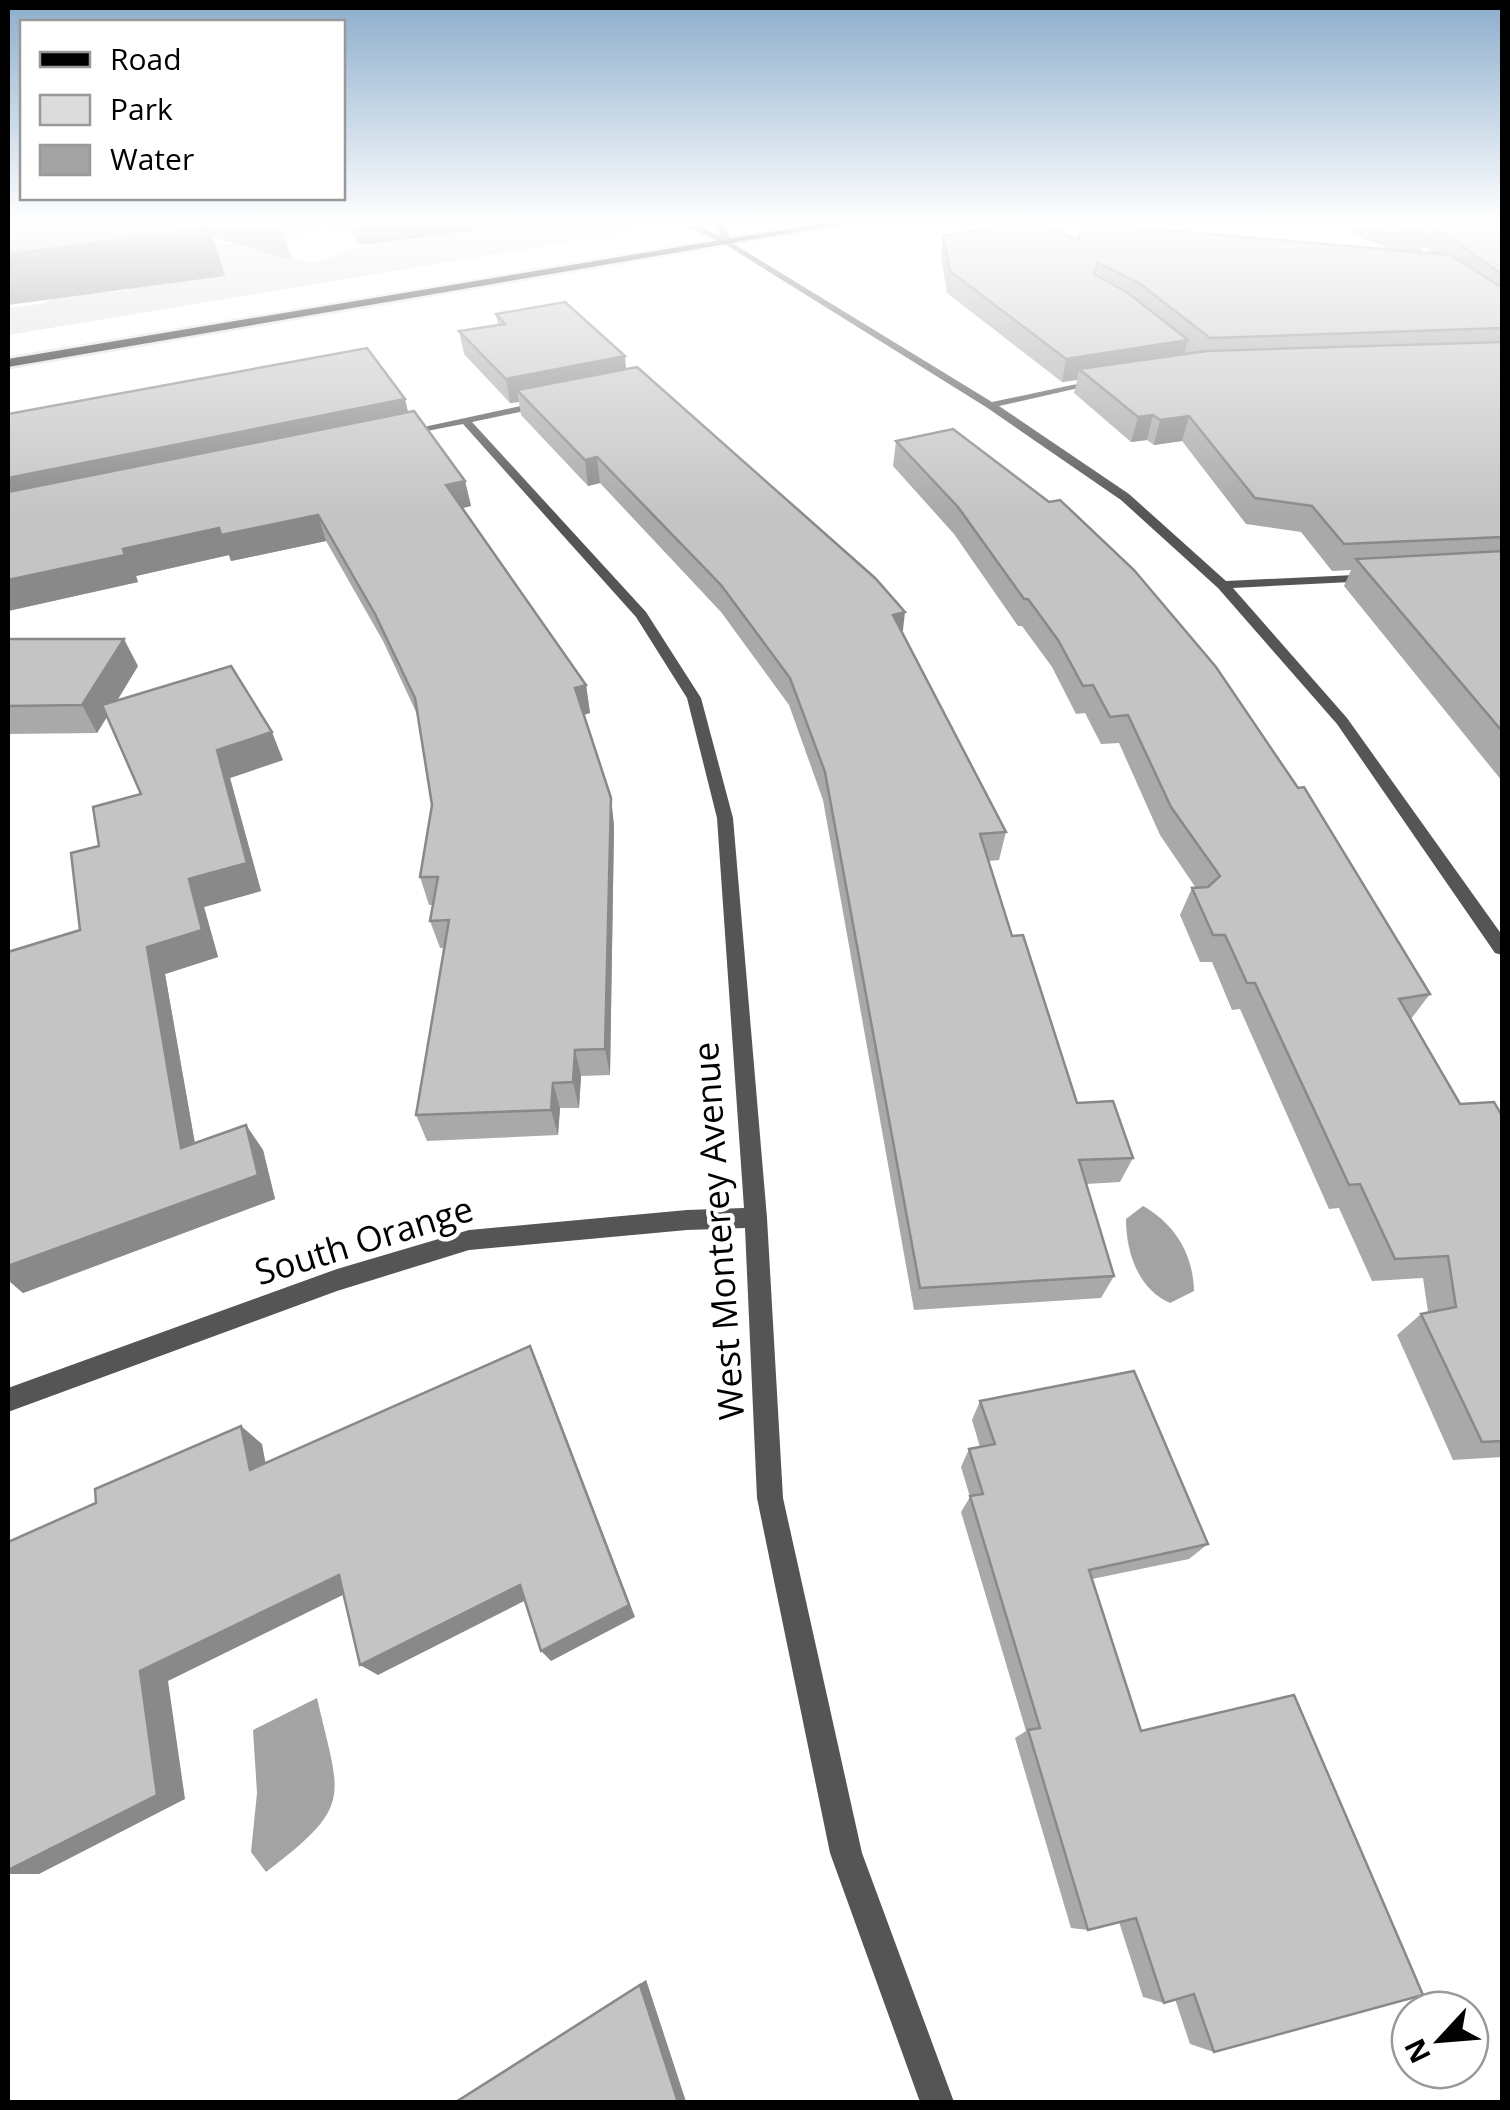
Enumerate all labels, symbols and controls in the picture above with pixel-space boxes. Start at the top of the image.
legend [20,20,345,200]
text: Road [110,38,182,79]
text: Park [110,88,173,129]
text: Water [110,138,194,179]
street label: West Monterey Avenue [681,1041,754,1422]
street label: South Orange [249,1184,478,1295]
north arrow [1390,1990,1490,2090]
text: N [1395,2033,1439,2070]

